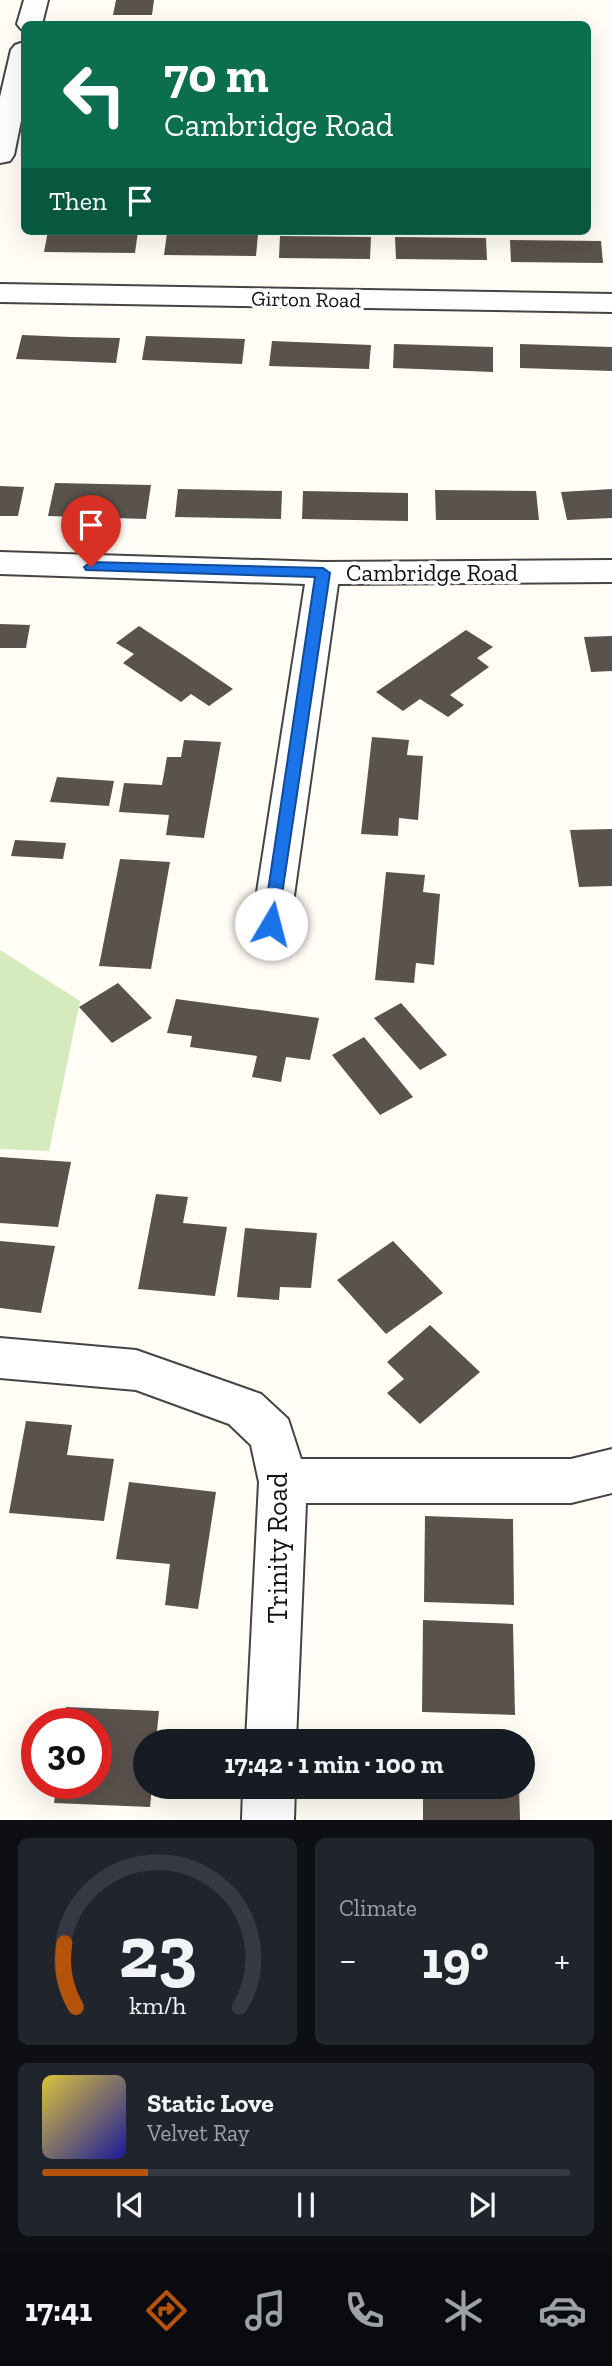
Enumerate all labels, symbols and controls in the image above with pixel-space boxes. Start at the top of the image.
text: 70 m [164,46,269,105]
icon: left [49,49,140,140]
text: Cambridge Road [164,106,393,144]
icon: arrive [121,182,159,220]
text: Then [49,185,107,217]
street label: Girton Road [251,286,362,312]
pin [61,495,121,567]
icon: arrive [72,506,110,544]
street label: Cambridge Road [346,558,518,587]
position arrow [234,887,308,961]
street label: Trinity Road [261,1472,294,1624]
speed limit sign: 30 [21,1708,112,1799]
text: 17:42 · 1 min · 100 m [225,1748,443,1780]
text: Climate [339,1894,417,1922]
text: 23 [119,1909,196,1997]
text: 19° [422,1929,489,1991]
text: − [339,1937,357,1983]
text: + [554,1937,570,1983]
text: km/h [129,1990,186,2020]
text: Static Love [147,2087,274,2119]
text: Velvet Ray [147,2119,249,2147]
icon: previous [111,2186,149,2224]
icon: pause [287,2186,325,2224]
icon: next [463,2186,501,2224]
icon: directions [142,2286,191,2335]
icon: music [241,2286,290,2335]
icon: phone [340,2286,389,2335]
icon: climate [439,2286,488,2335]
icon: car [538,2286,587,2335]
text: 17:41 [25,2291,92,2329]

